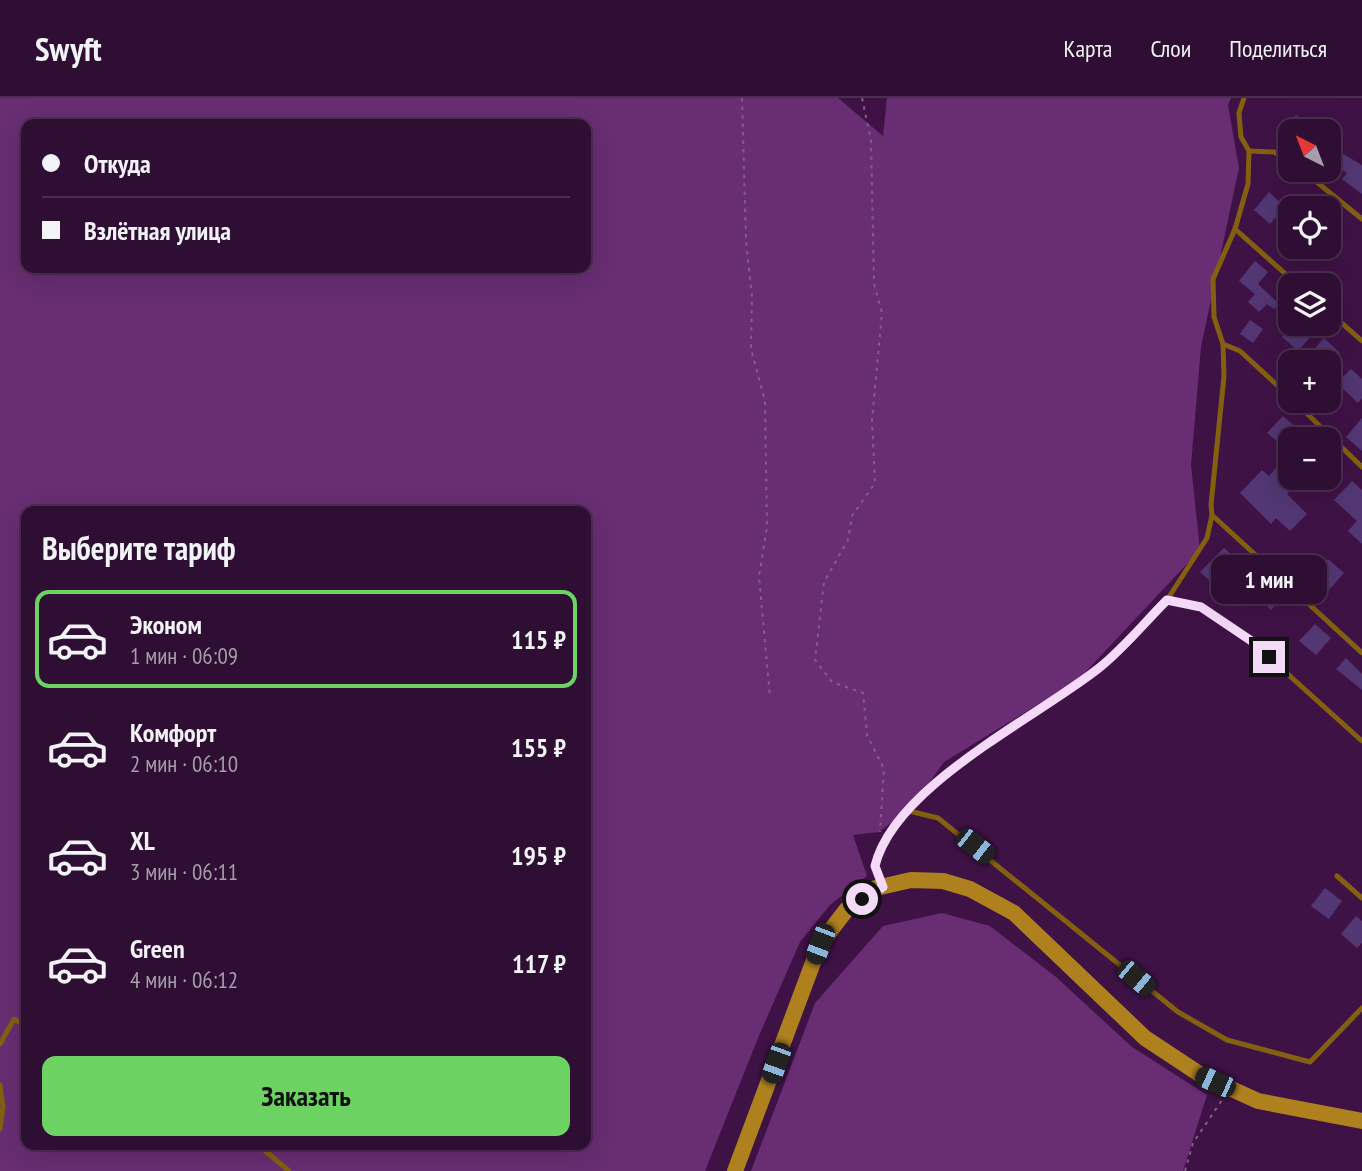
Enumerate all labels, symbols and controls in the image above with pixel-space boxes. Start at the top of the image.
text: Swyft [35,27,102,70]
text: Карта [1064,33,1112,64]
text: Слои [1150,33,1191,64]
text: Поделиться [1229,33,1327,64]
north arrow [1278,119,1340,182]
map controls [1278,119,1341,490]
text: Откуда [84,147,151,180]
button: locate [1278,196,1341,259]
text: Взлётная улица [84,214,231,247]
button: layers [1278,273,1341,336]
button: + [1278,350,1341,413]
button: − [1278,427,1341,490]
text: Выберите тариф [42,527,236,569]
callout: 1 мин [1211,556,1327,604]
text: 1 мин [1244,565,1294,594]
icon: car [46,608,109,671]
text: Эконом [130,608,202,641]
text: 115 ₽ [511,623,566,656]
text: 1 мин · 06:09 [130,641,238,670]
route end [1253,641,1285,673]
icon: car [46,716,109,779]
text: Комфорт [130,716,216,749]
text: 155 ₽ [511,731,566,764]
text: 2 мин · 06:10 [130,749,238,778]
icon: car [46,824,109,887]
text: XL [130,824,155,857]
car [952,825,999,867]
text: 195 ₽ [511,839,566,872]
text: 3 мин · 06:11 [130,857,238,886]
route start [846,883,878,915]
car [803,921,838,967]
icon: car [46,932,109,995]
text: Green [130,932,185,965]
text: 117 ₽ [512,947,566,980]
car [1114,956,1159,1000]
text: 4 мин · 06:12 [130,965,238,994]
car [759,1040,794,1086]
button: Заказать [42,1056,570,1136]
car [1192,1064,1239,1100]

